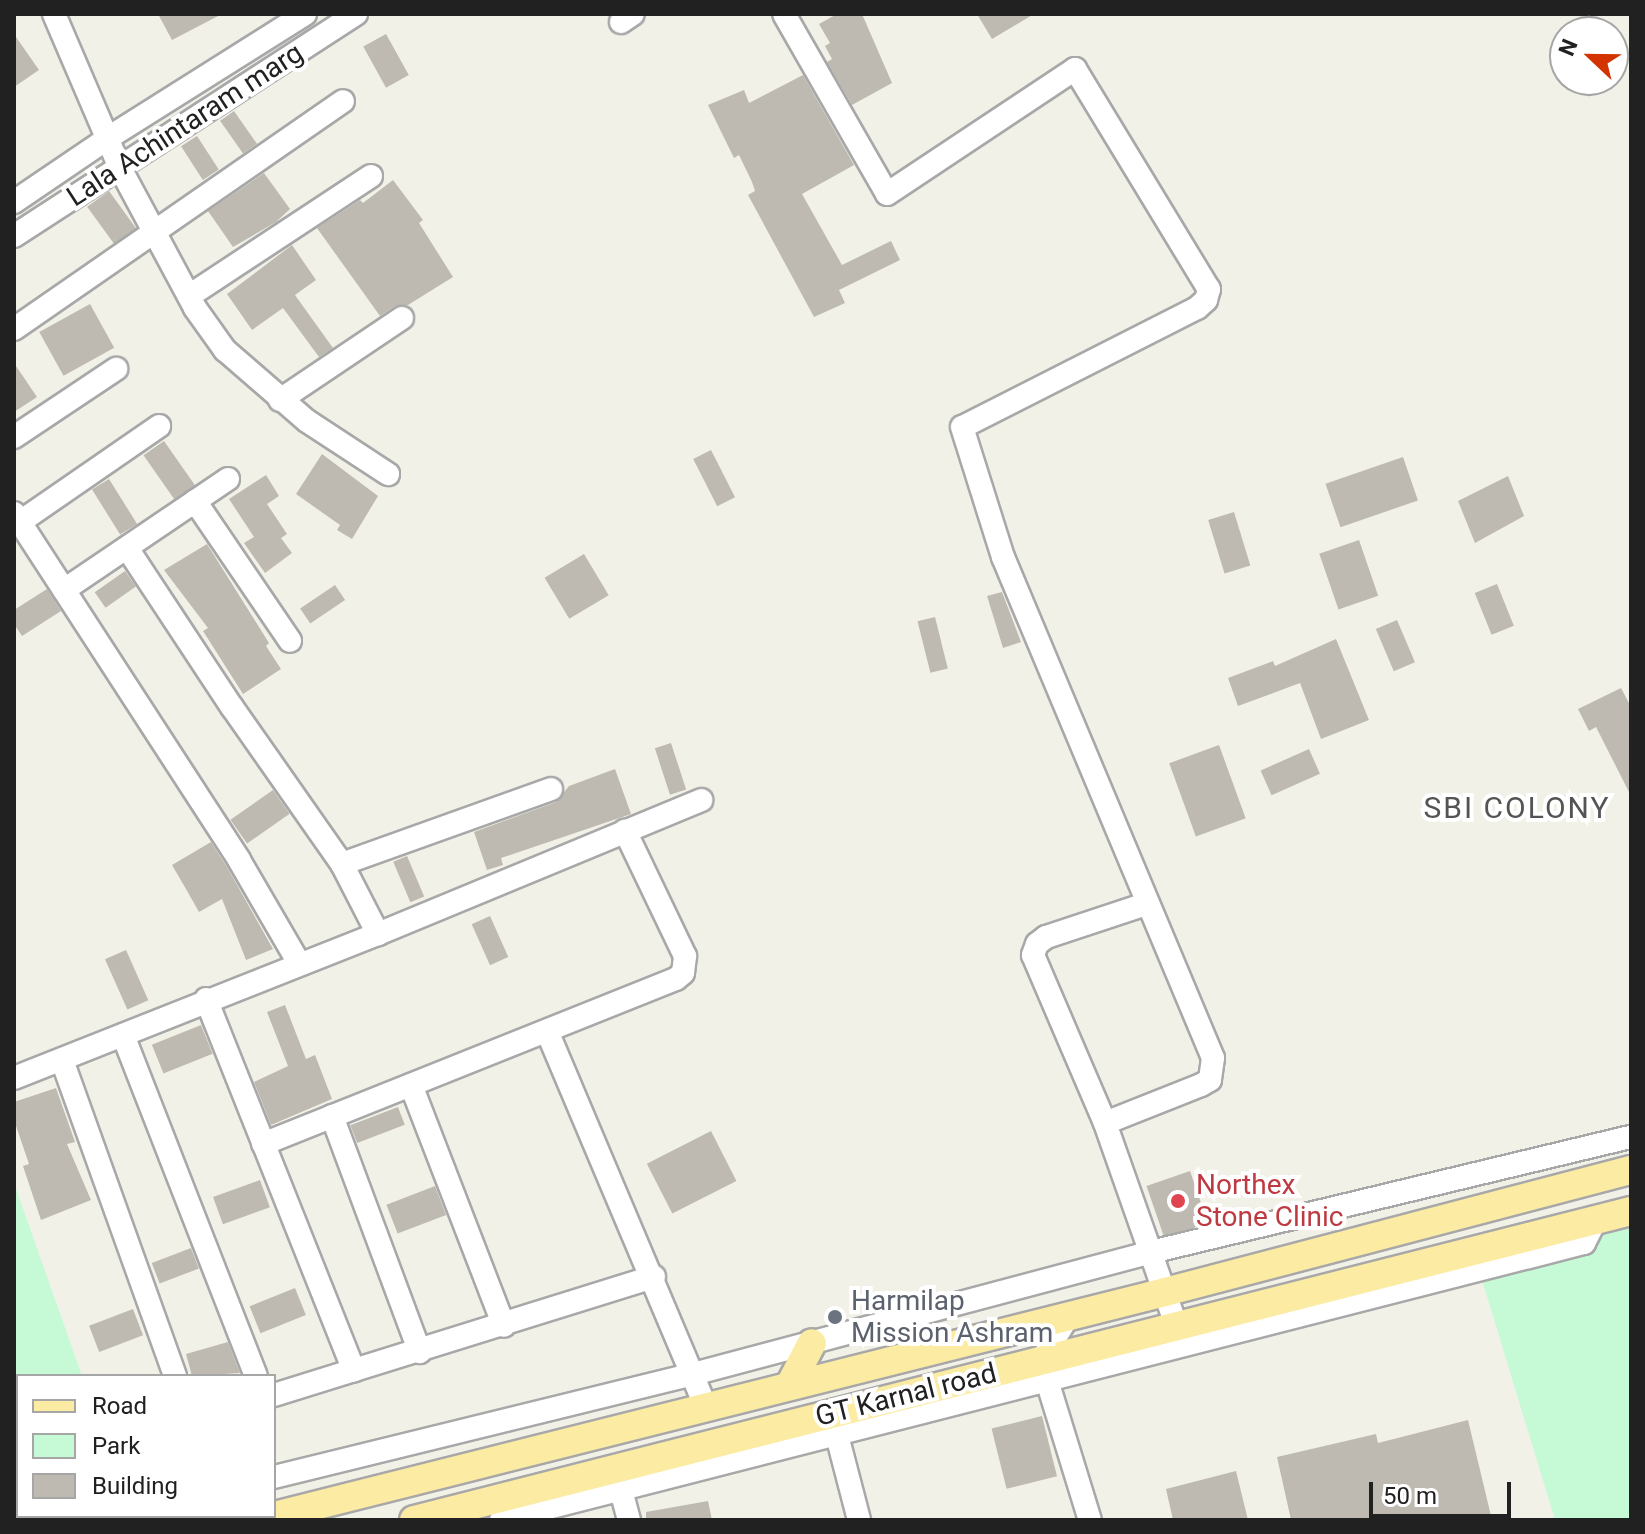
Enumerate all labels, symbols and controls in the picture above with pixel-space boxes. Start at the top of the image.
north arrow [1549,16,1629,96]
street label: Lala Achintaram marg [61,36,309,214]
text: N [1554,36,1583,59]
district label: SBI COLONY [1423,790,1611,826]
place label: Northex Stone Clinic [1196,1168,1344,1234]
marker: Northex Stone Clinic [1167,1190,1189,1212]
place label: Harmilap Mission Ashram [851,1284,1053,1350]
marker: Harmilap Mission Ashram [826,1308,844,1326]
street label: GT Karnal road [812,1356,1000,1434]
legend [16,1374,276,1518]
text: Road [92,1392,147,1420]
text: Park [92,1432,140,1460]
scale bar [1373,1466,1515,1516]
text: Building [92,1472,178,1500]
text: 50 m [1383,1482,1437,1510]

